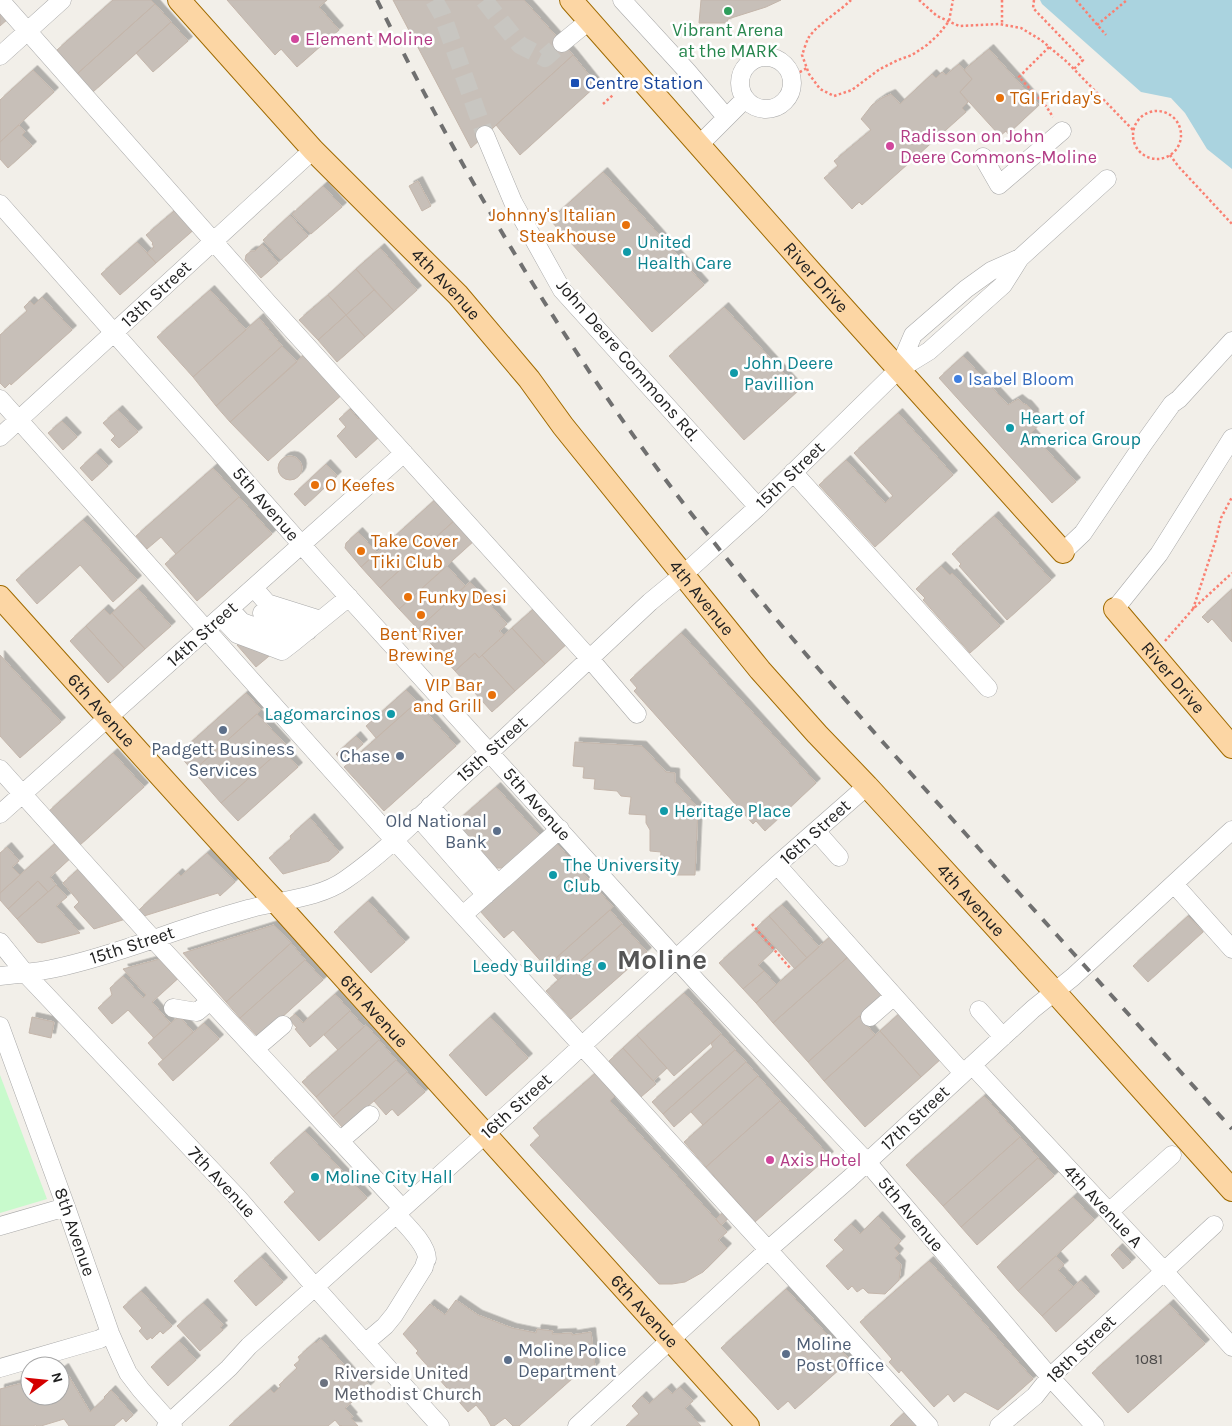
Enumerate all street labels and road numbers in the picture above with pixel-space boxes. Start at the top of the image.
street label: River Drive [779,237,853,317]
street label: 4th Avenue [406,243,485,325]
street label: 13th Street [116,256,196,332]
street label: John Deere Commons Rd. [552,275,704,445]
street label: 15th Street [751,437,829,513]
street label: 5th Avenue [228,462,304,546]
street label: 4th Avenue [664,555,739,640]
street label: 14th Street [162,596,242,671]
street label: River Drive [1136,637,1210,718]
street label: 6th Avenue [63,669,140,752]
street label: 15th Street [452,711,532,786]
street label: 5th Avenue [498,763,576,845]
street label: 16th Street [775,794,855,869]
street label: 4th Avenue [932,859,1010,941]
street label: 15th Street [87,921,177,969]
street label: 6th Avenue [335,970,413,1052]
street label: 16th Street [476,1068,556,1143]
street label: 17th Street [876,1081,954,1155]
street label: 7th Avenue [183,1142,261,1222]
street label: 4th Avenue A [1059,1160,1147,1252]
street label: 5th Avenue [873,1172,949,1256]
street label: 8th Avenue [50,1185,100,1279]
street label: 6th Avenue [606,1270,683,1352]
street label: 18th Street [1042,1310,1121,1388]

